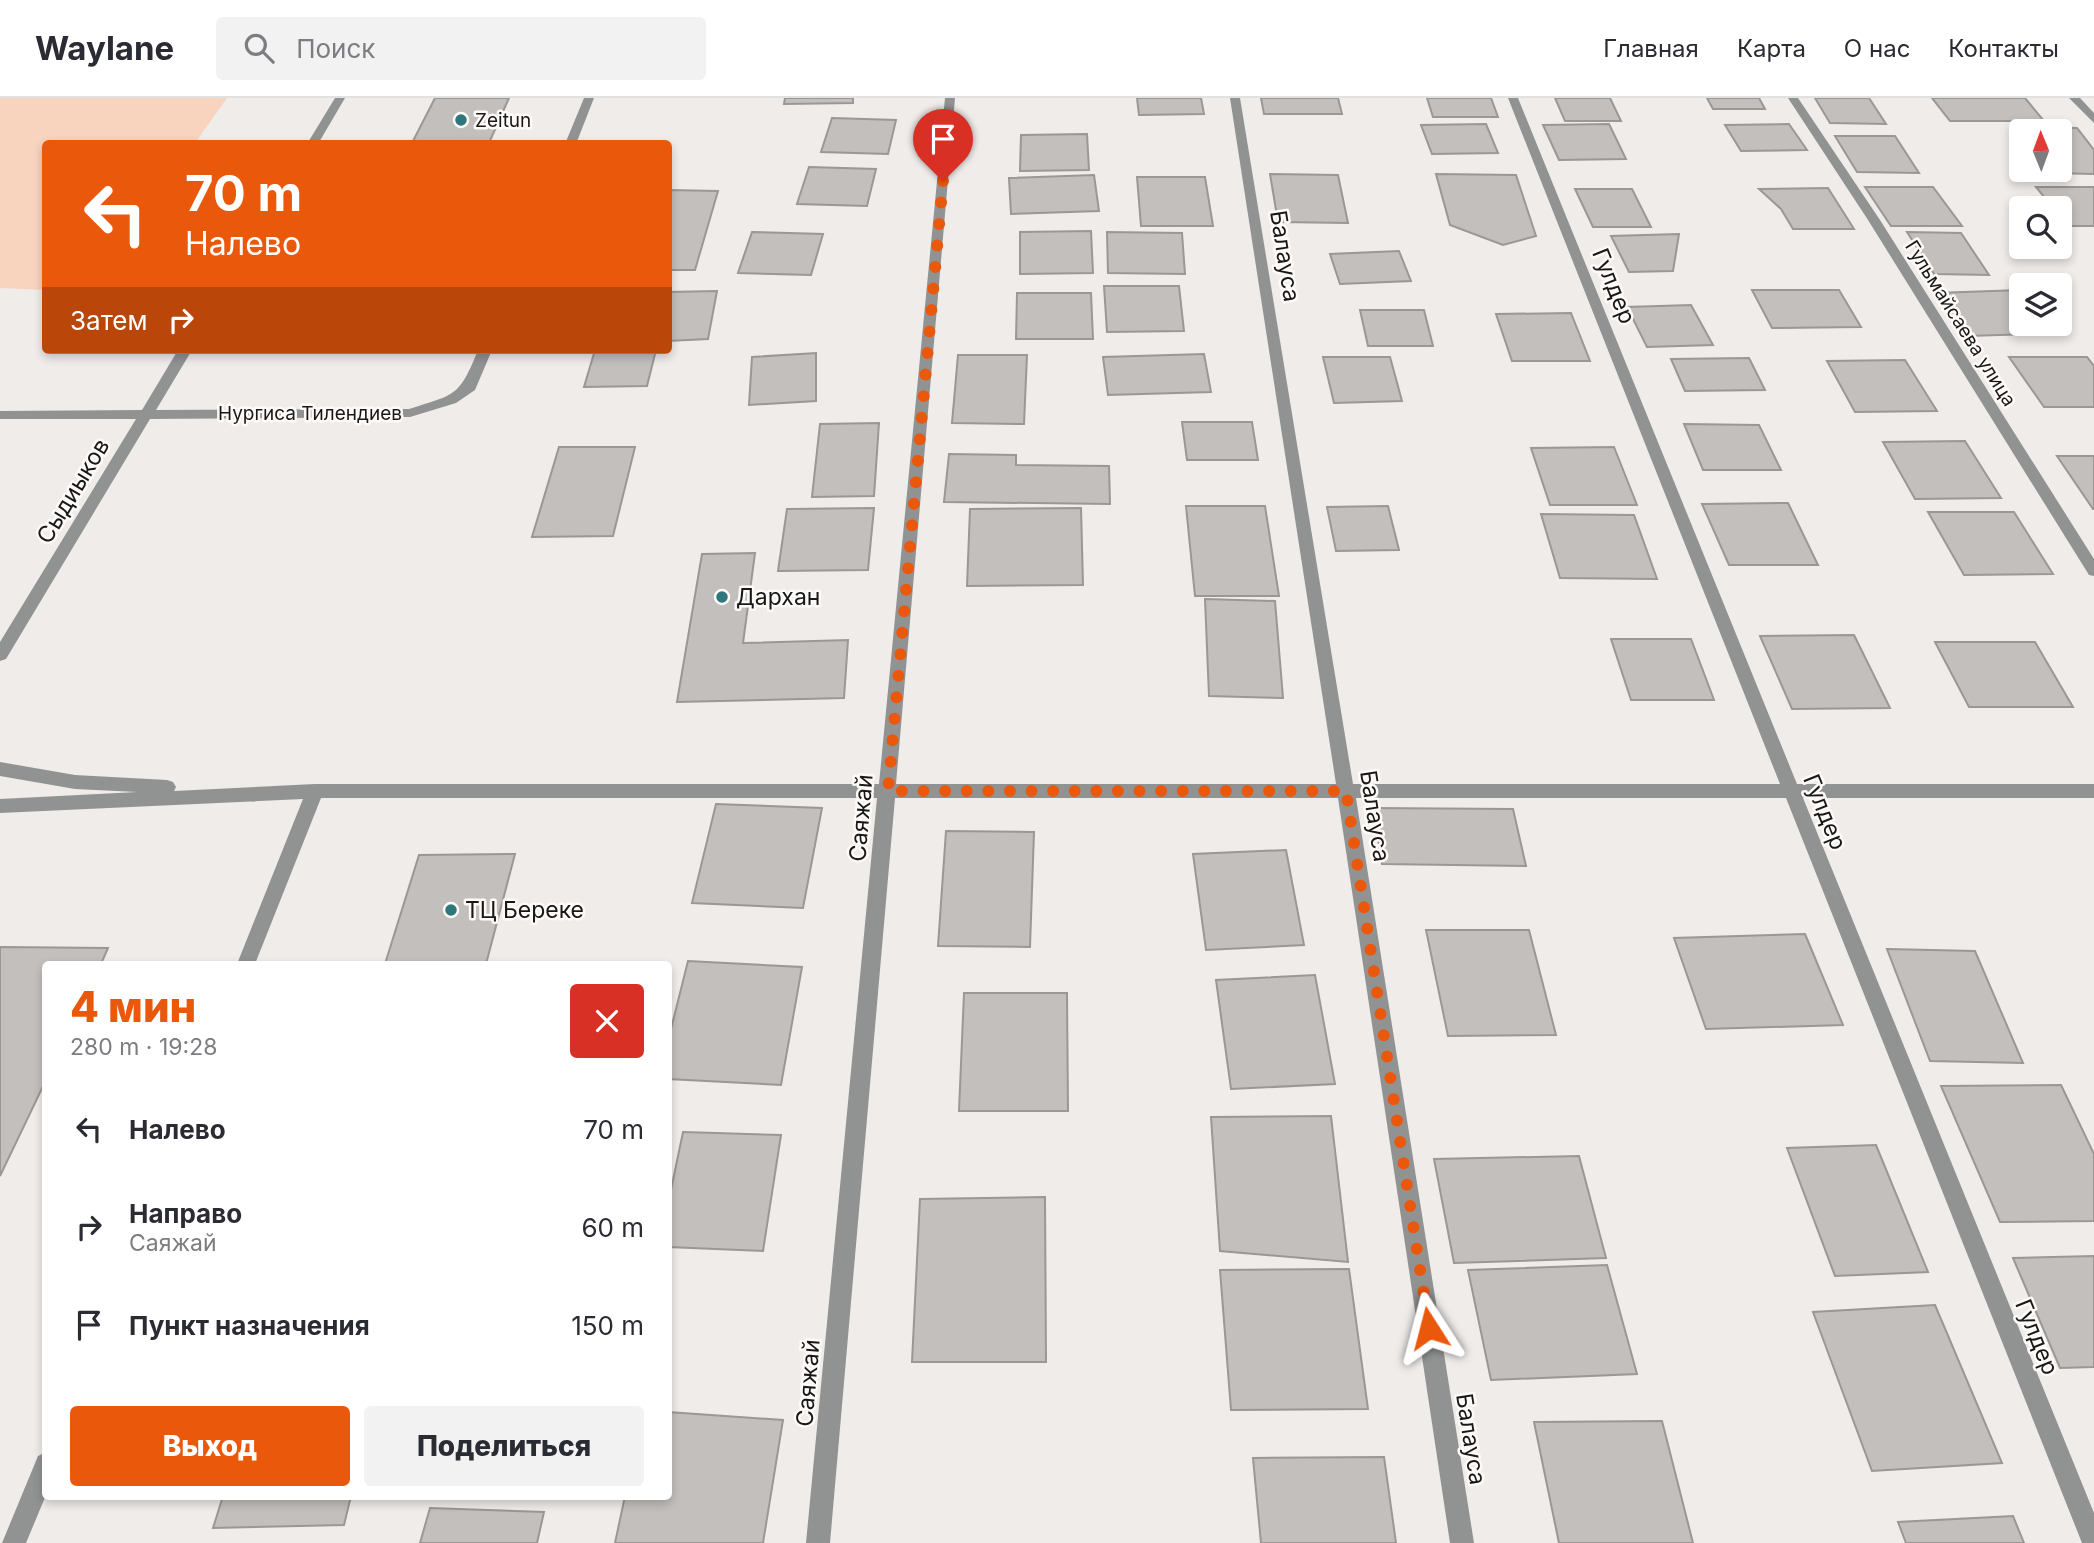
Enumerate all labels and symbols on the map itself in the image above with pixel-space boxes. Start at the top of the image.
place label: Zeitun [475,109,531,132]
pin [913,109,973,181]
marker: Zeitun [453,112,469,128]
north arrow [2009,119,2072,182]
street label: Балауса [1264,208,1306,304]
street label: Гульмайсаева улица [1900,236,2021,410]
street label: Гулдер [1586,244,1642,328]
street label: Нургиса Тилендиев [218,402,402,425]
street label: Сыдиыков [31,433,115,549]
place label: Дархан [736,583,820,611]
marker: Дархан [714,589,730,605]
street label: Балауса [1354,768,1396,864]
street label: Гулдер [1797,770,1853,854]
street label: Саяжай [843,773,879,863]
place label: ТЦ Береке [465,896,584,924]
marker: ТЦ Береке [443,902,459,918]
position arrow [1392,1291,1466,1365]
street label: Гулдер [2009,1295,2065,1379]
street label: Саяжай [790,1338,826,1428]
street label: Балауса [1450,1391,1492,1487]

